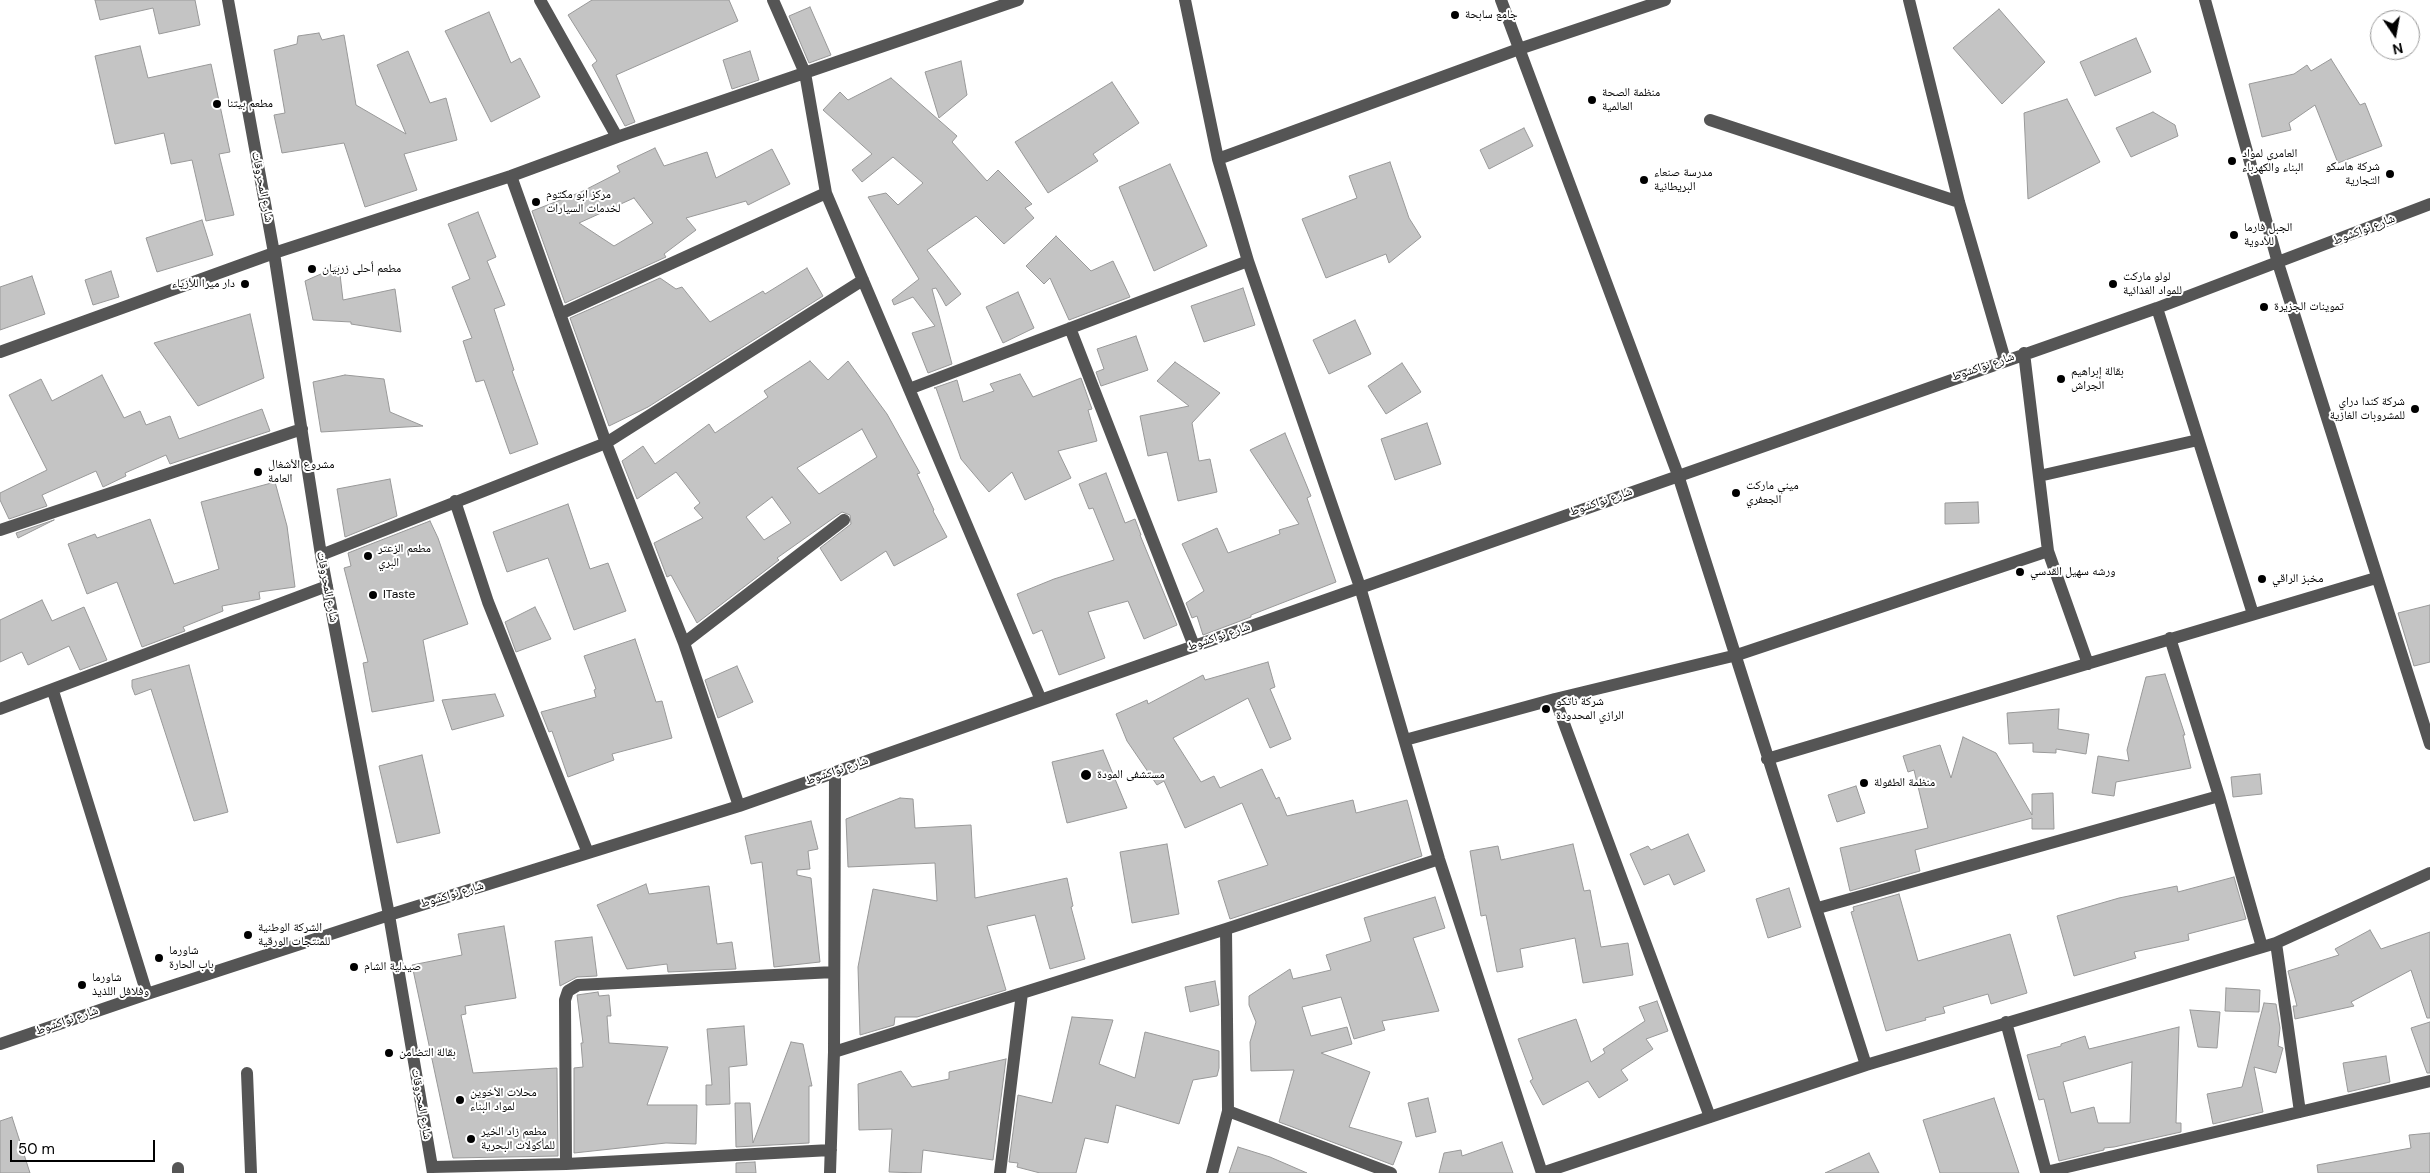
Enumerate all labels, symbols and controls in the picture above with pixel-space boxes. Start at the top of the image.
place label: جامع سابحة [1465,8,1518,22]
marker: جامع سابحة [1449,9,1461,21]
north arrow [2370,10,2420,60]
text: N [2391,39,2405,59]
place label: منظمة الصحة العالمية [1602,86,1660,114]
marker: منظمة الصحة العالمية [1586,94,1598,106]
place label: مطعم بيتنا [227,97,273,111]
marker: مطعم بيتنا [211,98,223,110]
place label: العامري لمواد البناء والكهرباء [2242,147,2303,175]
street label: شارع المحروقات [248,150,276,224]
marker: العامري لمواد البناء والكهرباء [2226,155,2238,167]
place label: شركة هاسكو التجارية [2326,160,2380,188]
place label: مدرسة صنعاء البريطانية [1654,166,1712,194]
marker: شركة هاسكو التجارية [2384,168,2396,180]
marker: مدرسة صنعاء البريطانية [1638,174,1650,186]
place label: مركز ابو مكتوم لخدمات السيارات [546,188,621,216]
marker: مركز ابو مكتوم لخدمات السيارات [530,196,542,208]
street label: شارع نواكشوط [2331,212,2397,248]
place label: الجبل فارما للأدوية [2244,221,2292,249]
marker: الجبل فارما للأدوية [2228,229,2240,241]
place label: مطعم أحلى زربيان [322,262,401,276]
marker: مطعم أحلى زربيان [306,263,318,275]
place label: لولو ماركت للمواد الغذائية [2123,270,2182,298]
place label: دار ميرا للأزياء [172,277,235,291]
marker: دار ميرا للأزياء [239,278,251,290]
marker: لولو ماركت للمواد الغذائية [2107,278,2119,290]
place label: تموينات الجزيرة [2274,300,2344,314]
marker: تموينات الجزيرة [2258,301,2270,313]
street label: شارع نواكشوط [1950,350,2016,384]
place label: بقالة إبراهيم الجراش [2071,365,2124,393]
marker: بقالة إبراهيم الجراش [2055,373,2067,385]
place label: شركة كندا دراي للمشروبات الغازية [2330,395,2405,423]
marker: شركة كندا دراي للمشروبات الغازية [2409,403,2421,415]
place label: مشروع الأشغال العامة [268,458,334,486]
marker: مشروع الأشغال العامة [252,466,264,478]
place label: ميني ماركت الجعفري [1746,479,1799,507]
street label: شارع نواكشوط [1568,485,1634,519]
marker: ميني ماركت الجعفري [1730,487,1742,499]
place label: مطعم الزعتر البري [378,542,431,570]
street label: شارع المحروقات [313,550,341,624]
marker: مطعم الزعتر البري [362,550,374,562]
place label: ورشه سهيل القدسي [2030,565,2116,579]
marker: ورشه سهيل القدسي [2014,566,2026,578]
place label: مخبز الراقي [2272,572,2323,586]
marker: مخبز الراقي [2256,573,2268,585]
place label: ITaste [383,588,415,602]
marker: ITaste [367,589,379,601]
street label: شارع نواكشوط [1186,620,1252,654]
place label: شركة ناتكو الرازي المحدودة [1556,695,1624,723]
marker: شركة ناتكو الرازي المحدودة [1540,703,1552,715]
street label: شارع نواكشوط [804,754,870,788]
marker: مستشفى المودة [1079,768,1093,782]
place label: مستشفى المودة [1097,768,1165,782]
place label: منظمة الطفولة [1874,776,1935,790]
marker: منظمة الطفولة [1858,777,1870,789]
street label: شارع نواكشوط [419,879,485,911]
place label: الشركة الوطنية للمنتجات الورقية [258,921,330,949]
marker: الشركة الوطنية للمنتجات الورقية [242,929,254,941]
place label: شاورما باب الحارة [169,944,214,972]
marker: شاورما باب الحارة [153,952,165,964]
place label: صيدلية الشام [364,960,421,974]
marker: صيدلية الشام [348,961,360,973]
place label: شاورما وفلافل اللذيذ [92,971,149,999]
marker: شاورما وفلافل اللذيذ [76,979,88,991]
street label: شارع نواكشوط [34,1004,100,1038]
place label: بقالة التضامن [399,1046,456,1060]
marker: بقالة التضامن [383,1047,395,1059]
street label: شارع المحروقات [408,1067,434,1141]
place label: محلات الأخوين لمواد البناء [470,1086,537,1114]
marker: محلات الأخوين لمواد البناء [454,1094,466,1106]
place label: مطعم زاد الخير للمأكولات البحرية [481,1125,555,1153]
scale bar [12,1130,158,1162]
marker: مطعم زاد الخير للمأكولات البحرية [465,1133,477,1145]
text: 50 m [18,1139,55,1159]

